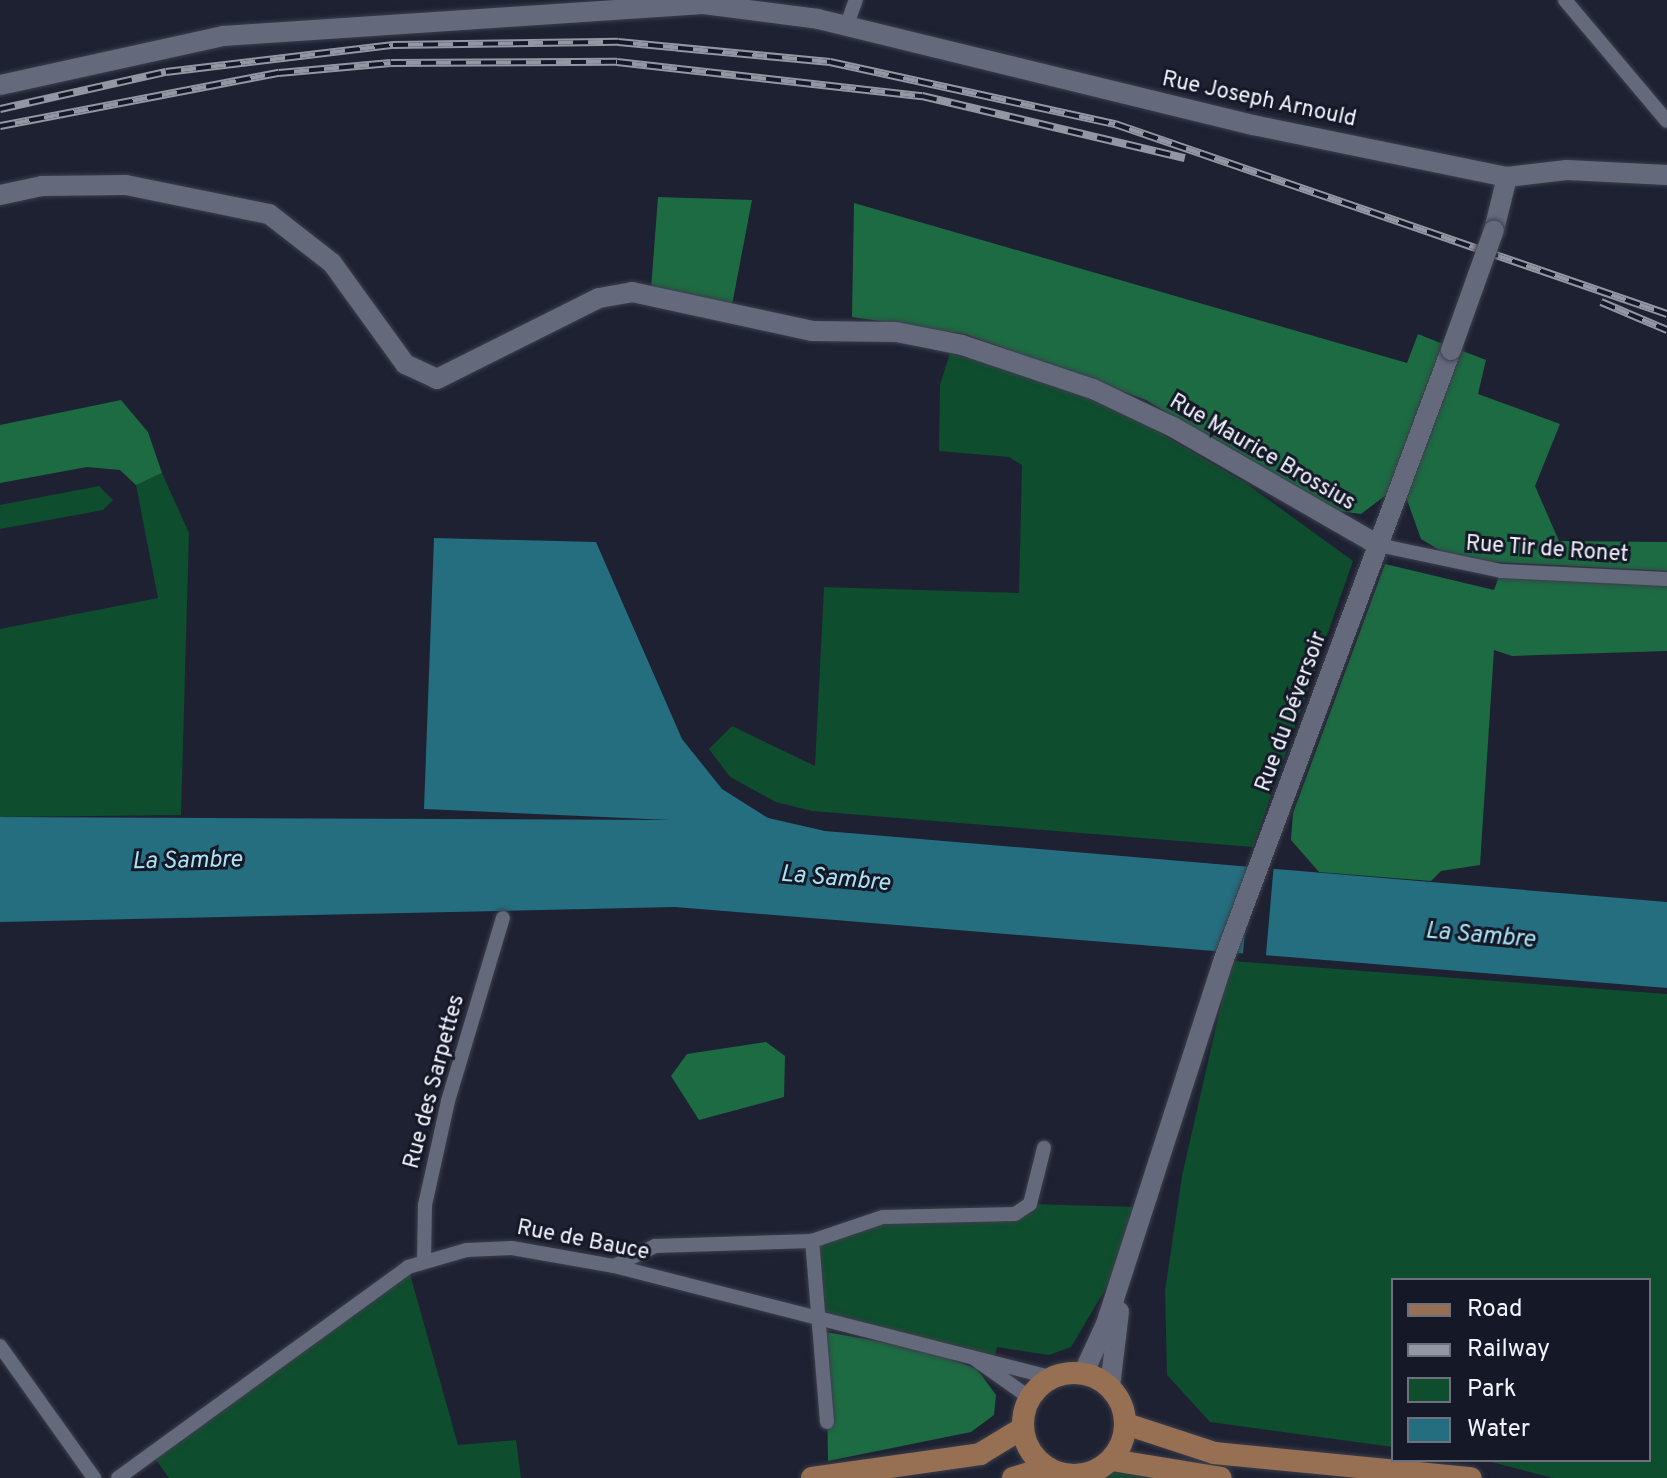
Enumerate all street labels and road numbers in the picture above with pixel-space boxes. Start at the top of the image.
street label: Rue Joseph Arnould [1159,66,1359,134]
street label: Rue Maurice Brossius [1164,389,1360,517]
street label: Rue Tir de Ronet [1464,531,1630,569]
street label: Rue du Déversoir [1251,628,1333,796]
street label: Rue des Sarpettes [399,992,471,1172]
street label: Rue de Bauce [514,1215,652,1267]

